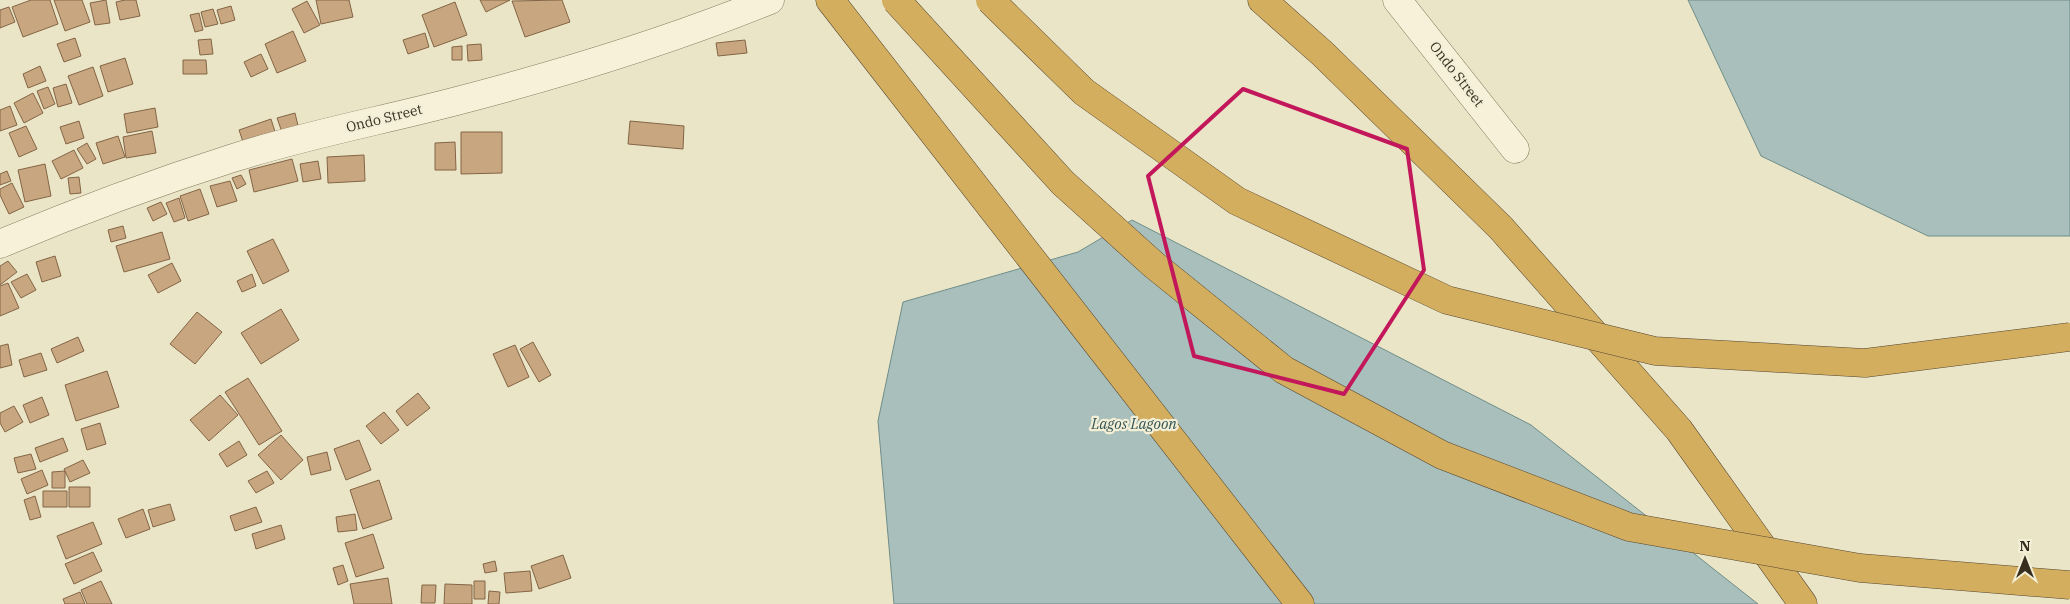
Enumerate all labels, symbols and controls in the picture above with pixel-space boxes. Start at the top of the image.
street label: Ondo Street [1426,38,1488,110]
street label: Ondo Street [344,100,424,136]
water label: Lagos Lagoon [1090,414,1177,433]
north arrow [2000,534,2050,584]
text: N [2019,537,2031,555]

